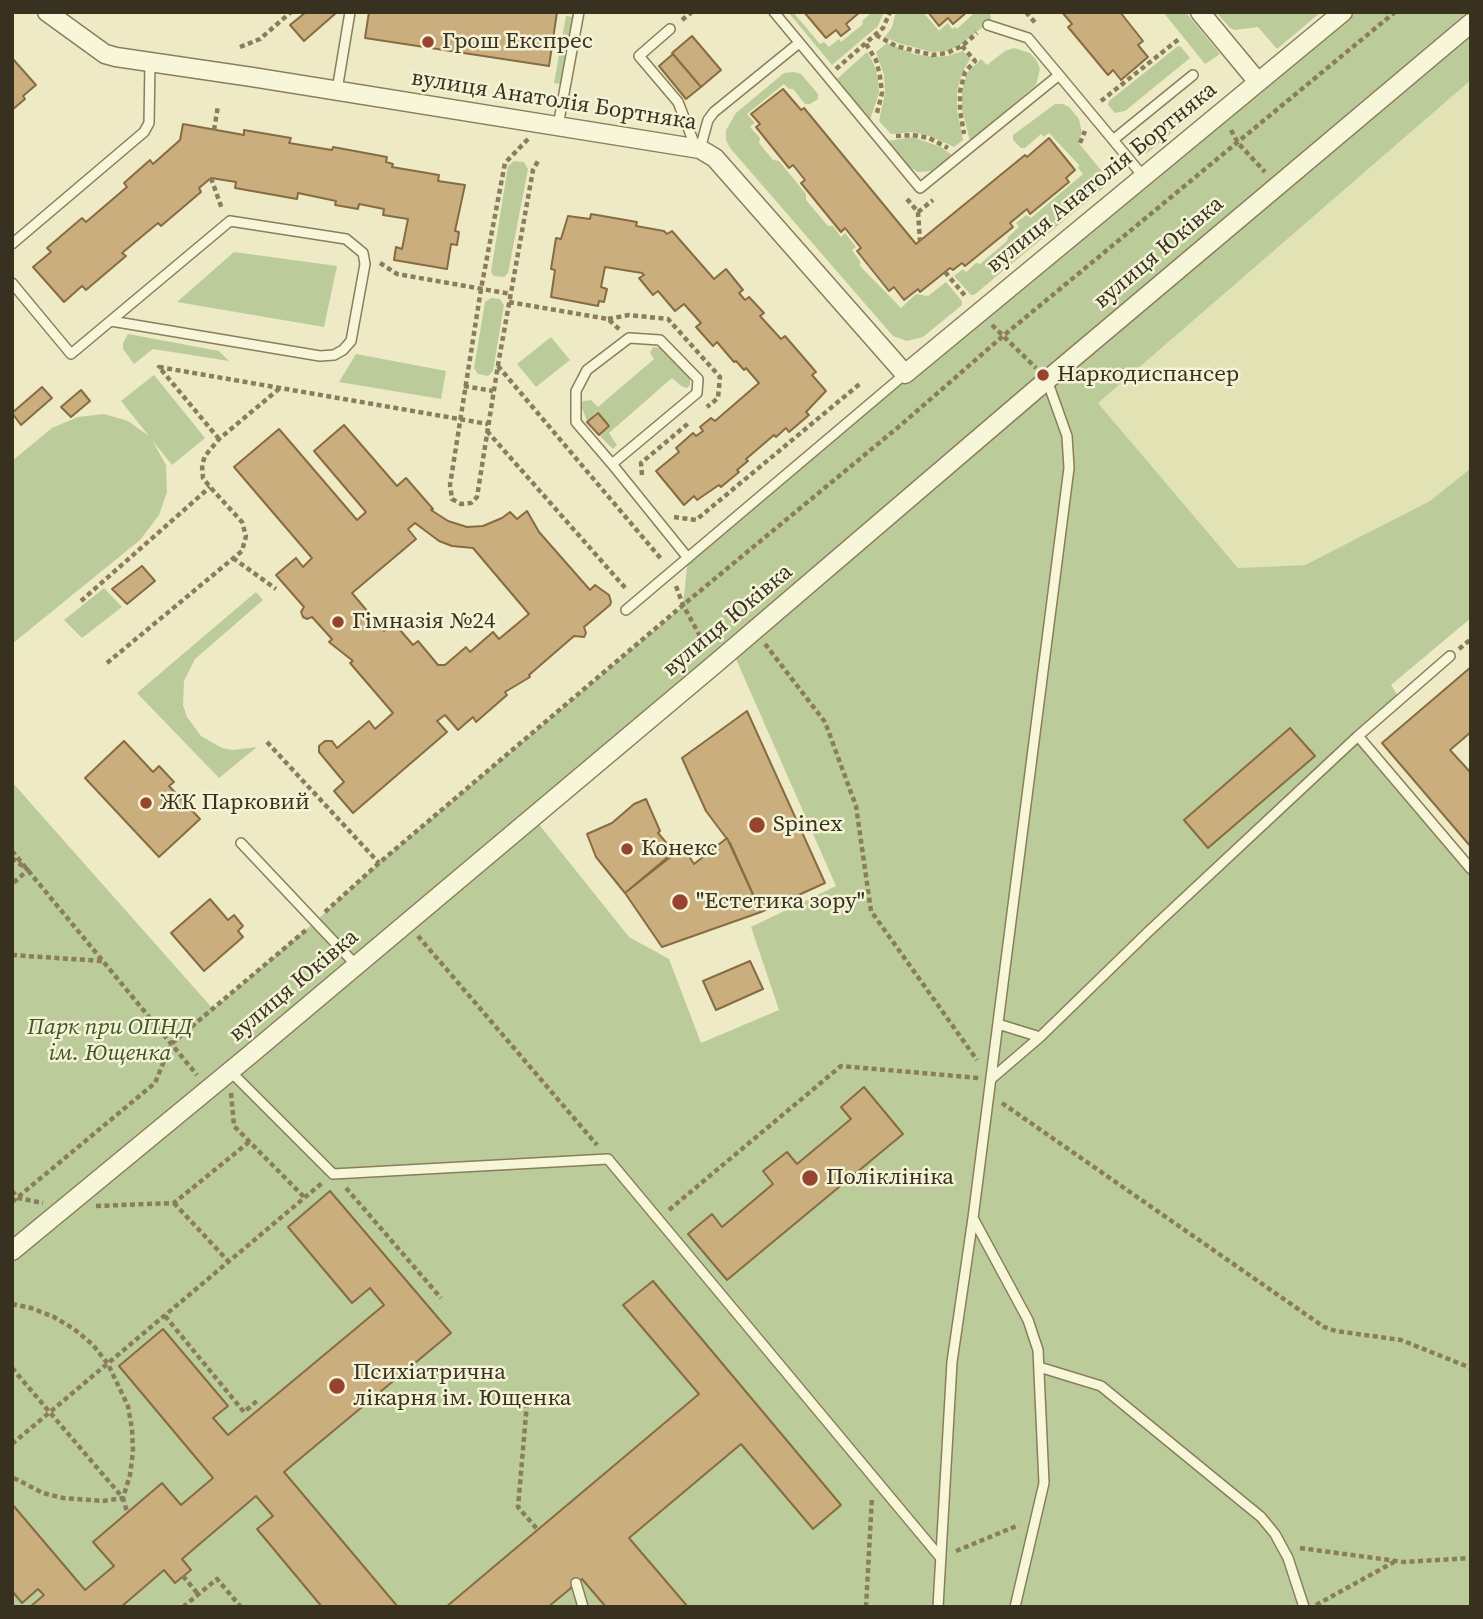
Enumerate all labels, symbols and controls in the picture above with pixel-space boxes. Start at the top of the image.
place label: Грош Експрес [442,28,593,56]
marker: Грош Експрес [420,34,436,50]
street label: вулиця Анатолія Бортняка [409,65,699,137]
street label: вулиця Анатолія Бортняка [981,76,1223,280]
street label: вулиця Юківка [1088,191,1230,315]
place label: Наркодиспансер [1057,361,1239,389]
marker: Наркодиспансер [1035,367,1051,383]
street label: вулиця Юківка [657,559,799,683]
place label: Гімназія №24 [352,608,496,636]
marker: Гімназія №24 [330,614,346,630]
place label: ЖК Парковий [160,789,310,817]
marker: ЖК Парковий [138,795,154,811]
place label: Spinex [773,811,843,839]
marker: Spinex [747,815,767,835]
place label: Конекс [641,835,717,863]
marker: Конекс [619,841,635,857]
place label: "Естетика зору" [696,888,865,916]
marker: "Естетика зору" [670,892,690,912]
street label: вулиця Юківка [223,924,365,1048]
park label: Парк при ОПНД ім. Ющенка [27,1014,193,1068]
place label: Поліклініка [826,1164,954,1192]
marker: Поліклініка [800,1168,820,1188]
place label: Психіатрична лікарня ім. Ющенка [353,1359,572,1413]
marker: Психіатрична лікарня ім. Ющенка [327,1376,347,1396]

